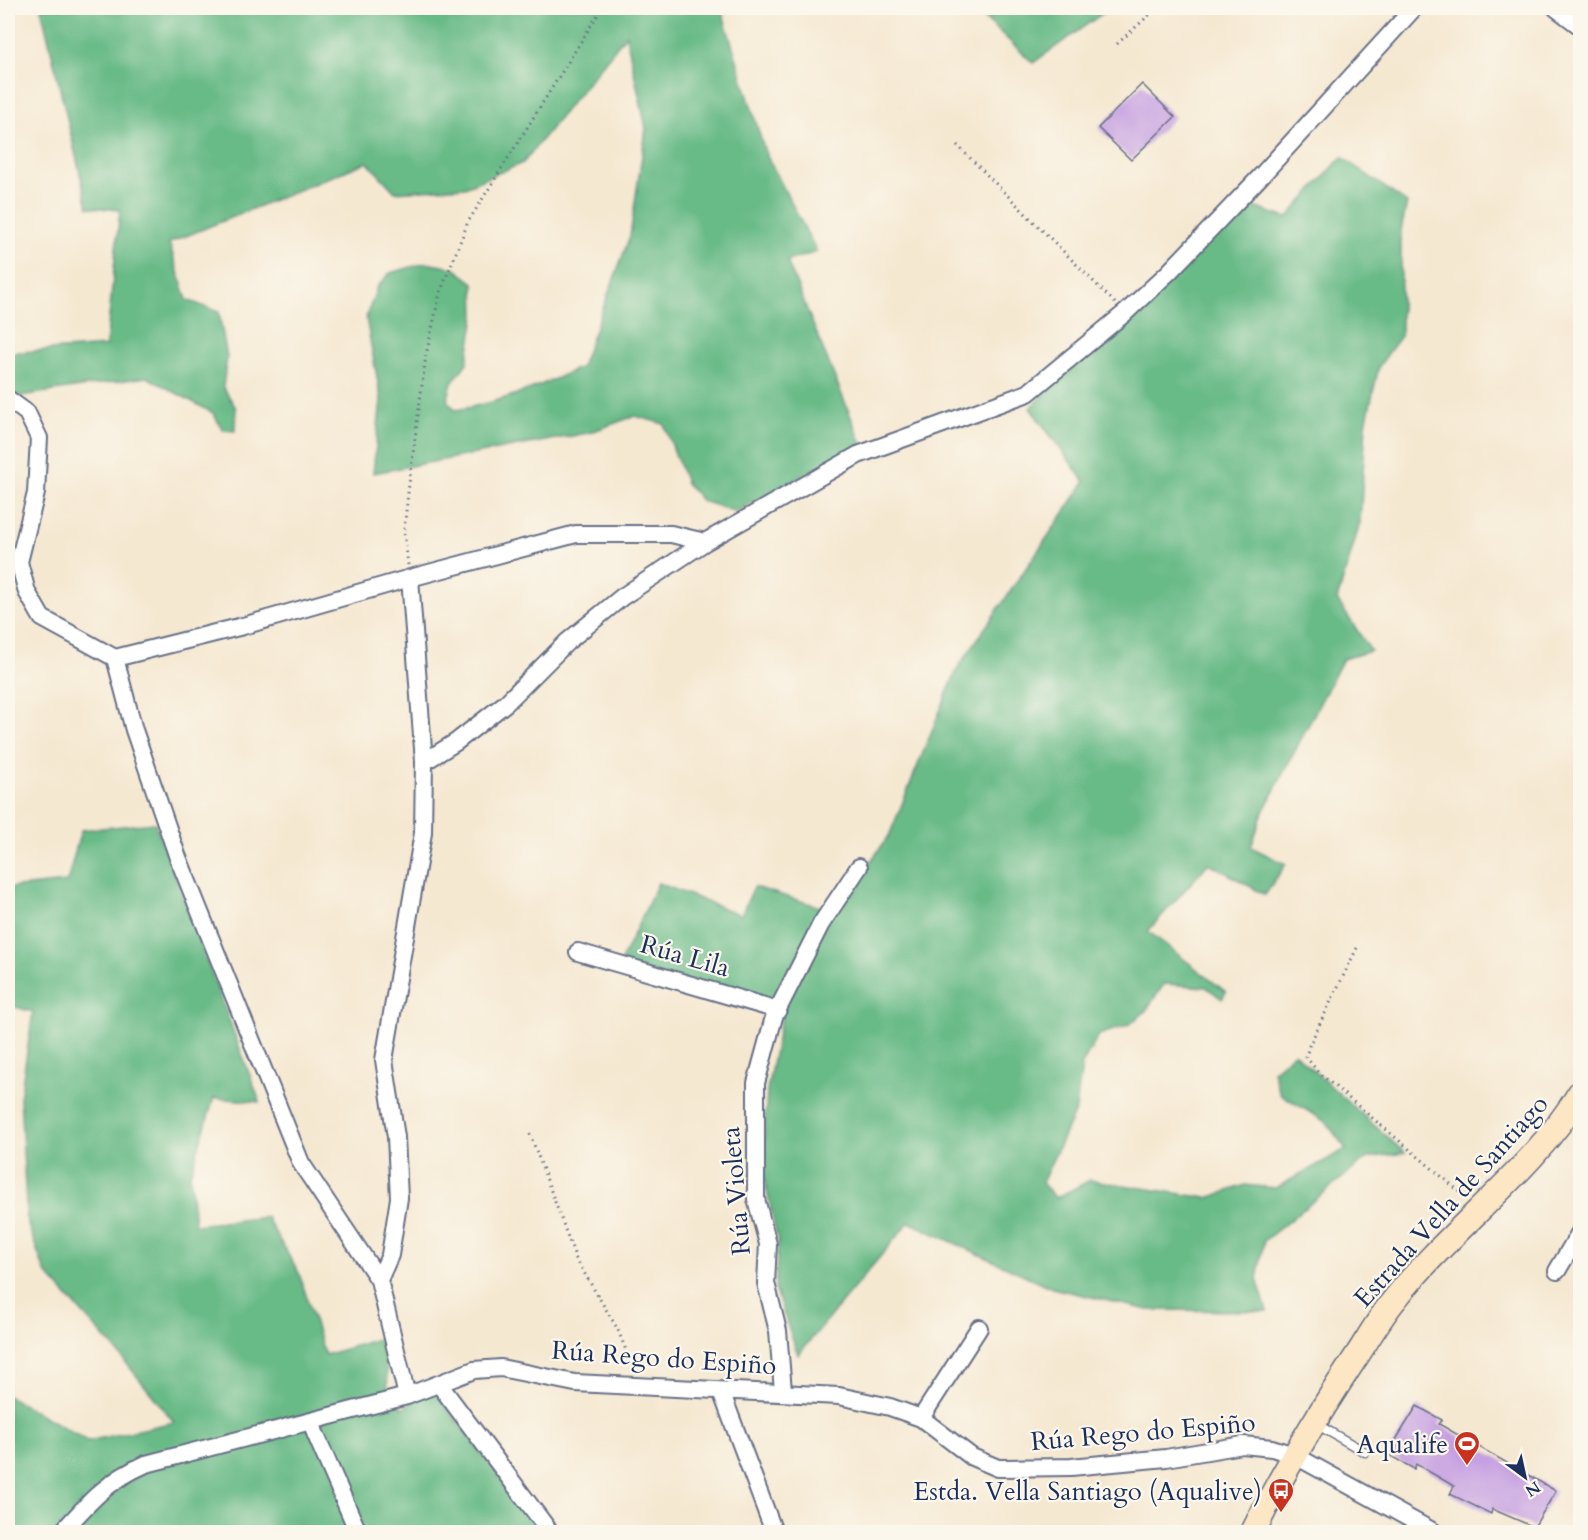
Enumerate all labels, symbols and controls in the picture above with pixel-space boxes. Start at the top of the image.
street label: Rúa Lila [636,927,734,985]
street label: Estrada Vella de Santiago [1346,1087,1556,1315]
street label: Rúa Violeta [713,1125,759,1257]
street label: Rúa Rego do Espiño [550,1333,778,1383]
street label: Rúa Rego do Espiño [1029,1405,1257,1459]
place label: Aqualife [1356,1427,1448,1462]
sports icon: Aqualife [1452,1429,1482,1467]
north arrow [1495,1447,1555,1507]
place label: Estda. Vella Santiago (Aqualive) [913,1474,1262,1509]
bus stop icon: Estda. Vella Santiago (Aqualive) [1266,1476,1296,1514]
text: N [1521,1476,1544,1502]

